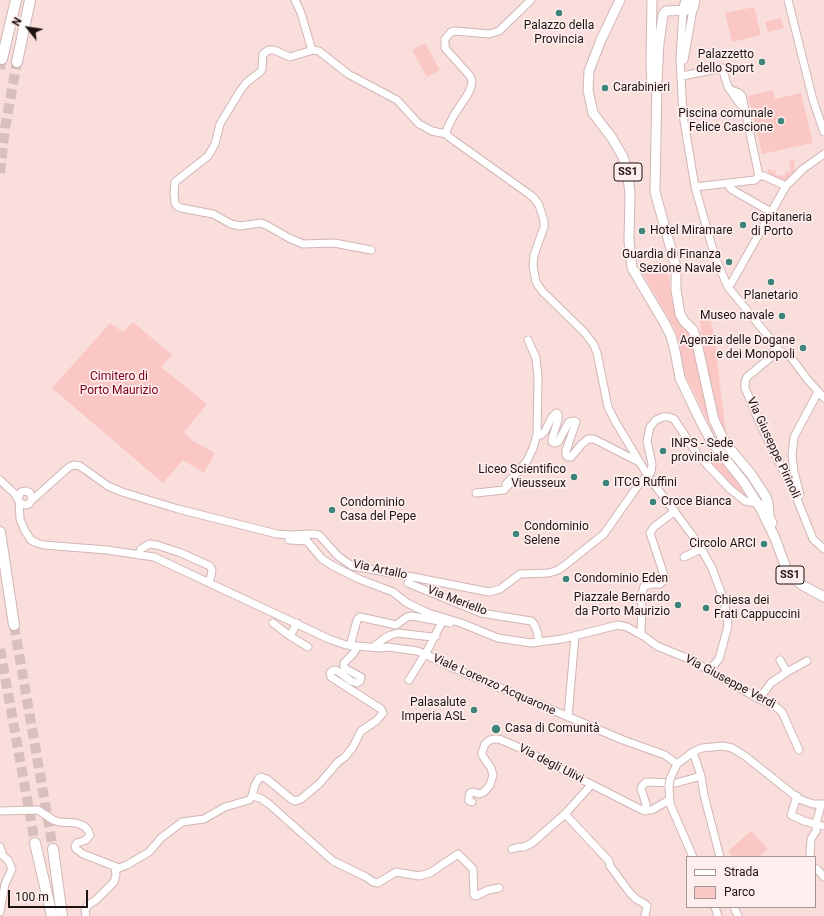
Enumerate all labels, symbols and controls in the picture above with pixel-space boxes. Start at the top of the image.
north arrow [8,8,48,48]
marker: Palazzo della Provincia [554,8,564,18]
text: N [10,15,25,28]
place label: Palazzo della Provincia [524,19,594,47]
place label: Palazzetto dello Sport [696,48,754,76]
marker: Palazzetto dello Sport [757,57,767,67]
place label: Carabinieri [613,81,670,95]
marker: Carabinieri [600,83,610,93]
place label: Piscina comunale Felice Cascione [678,107,773,135]
marker: Piscina comunale Felice Cascione [776,116,786,126]
road number: SS1 [614,163,642,181]
place label: Capitaneria di Porto [751,211,812,239]
marker: Capitaneria di Porto [738,220,748,230]
place label: Hotel Miramare [650,224,733,238]
marker: Hotel Miramare [637,226,647,236]
place label: Guardia di Finanza Sezione Navale [622,248,721,276]
marker: Guardia di Finanza Sezione Navale [724,257,734,267]
marker: Planetario [766,277,776,287]
place label: Planetario [744,289,798,303]
place label: Museo navale [700,309,774,323]
marker: Museo navale [777,311,787,321]
place label: Agenzia delle Dogane e dei Monopoli [680,334,795,362]
marker: Agenzia delle Dogane e dei Monopoli [798,343,808,353]
park label: Cimitero di Porto Maurizio [80,370,158,398]
street label: Via Giuseppe Pirinoli [743,395,803,501]
place label: INPS - Sede provinciale [671,437,733,465]
marker: INPS - Sede provinciale [658,446,668,456]
place label: Liceo Scientifico Vieusseux [478,463,566,491]
marker: Liceo Scientifico Vieusseux [569,472,579,482]
place label: ITCG Ruffini [614,476,677,490]
marker: ITCG Ruffini [601,478,611,488]
place label: Croce Bianca [661,495,732,509]
place label: Condominio Casa del Pepe [340,496,416,524]
marker: Croce Bianca [648,497,658,507]
marker: Condominio Casa del Pepe [327,505,337,515]
place label: Condominio Selene [524,520,589,548]
marker: Condominio Selene [511,529,521,539]
place label: Circolo ARCI [689,537,756,551]
marker: Circolo ARCI [759,539,769,549]
street label: Via Artallo [351,557,409,583]
road number: SS1 [776,566,804,584]
place label: Condominio Eden [574,572,668,586]
marker: Condominio Eden [561,574,571,584]
street label: Via Meriello [425,583,489,619]
place label: Piazzale Bernardo da Porto Maurizio [574,591,670,619]
place label: Chiesa dei Frati Cappuccini [714,594,800,622]
marker: Piazzale Bernardo da Porto Maurizio [673,600,683,610]
marker: Chiesa dei Frati Cappuccini [701,603,711,613]
street label: Viale Lorenzo Acquarone [430,651,558,719]
street label: Via Giuseppe Verdi [682,652,778,712]
place label: Palasalute Imperia ASL [401,696,466,724]
marker: Palasalute Imperia ASL [469,705,479,715]
place label: Casa di Comunità [505,722,599,736]
marker: Casa di Comunità [490,723,502,735]
street label: Via degli Ulivi [516,741,586,787]
legend [686,856,816,908]
text: Strada [724,865,759,879]
scale bar [10,882,90,908]
text: Parco [724,885,755,899]
text: 100 m [15,890,49,904]

